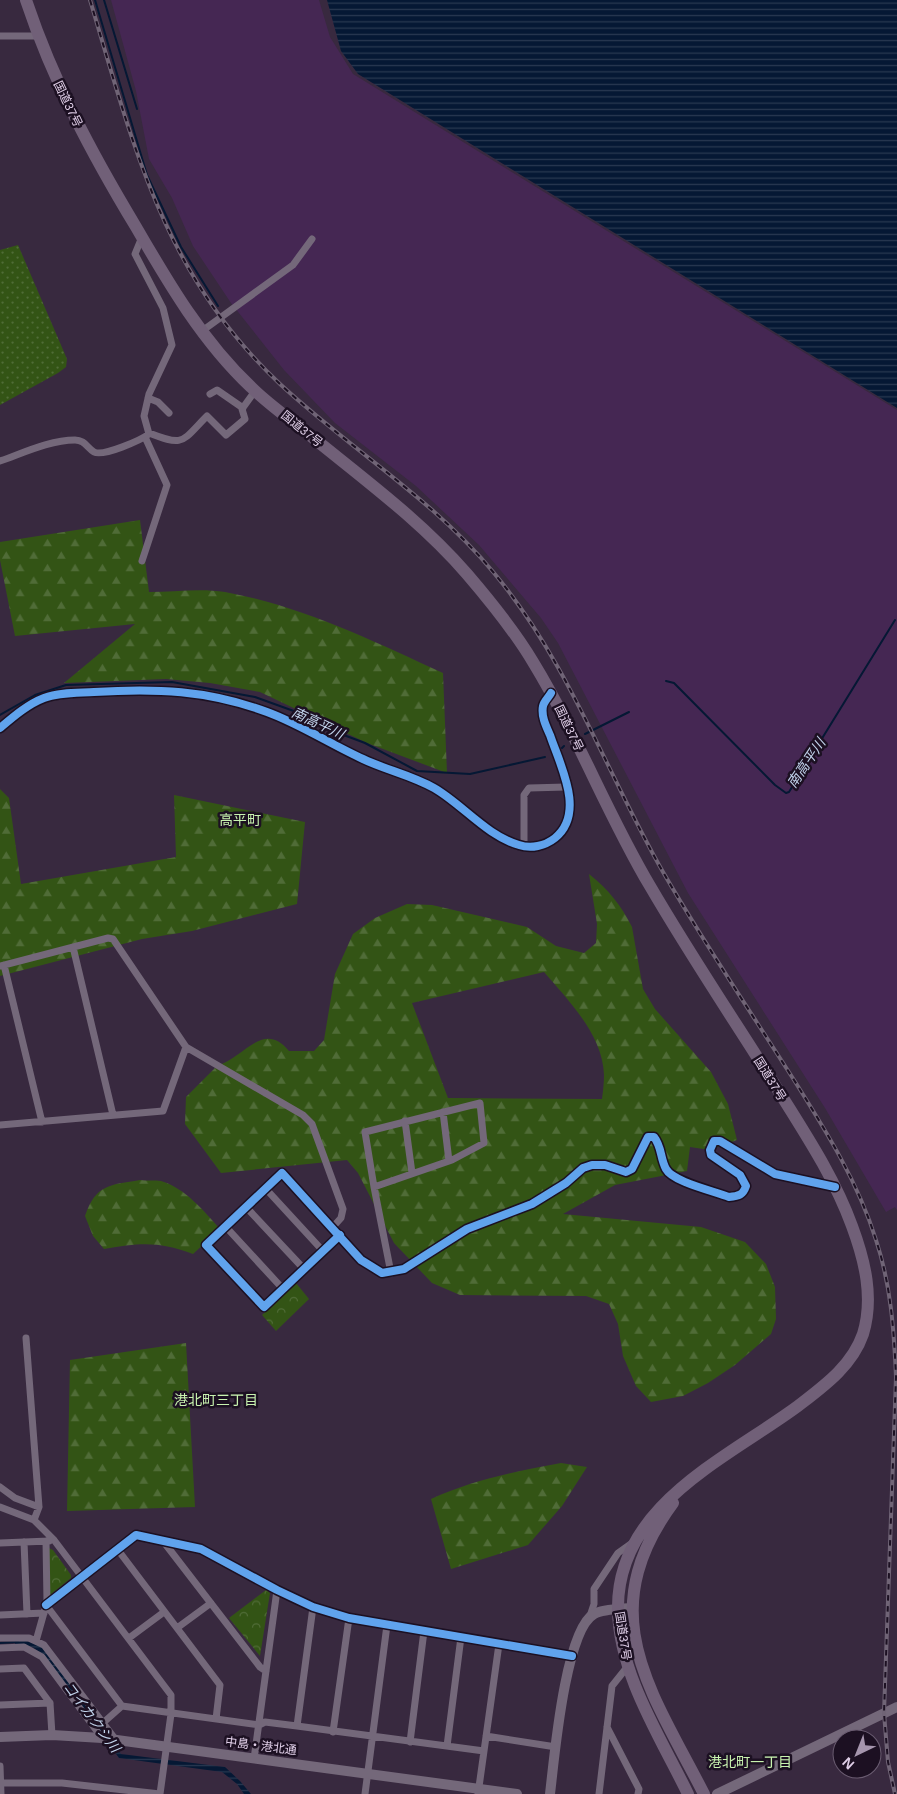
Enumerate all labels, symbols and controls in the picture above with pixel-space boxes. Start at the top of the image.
street label: 国道37号 [51,79,85,129]
street label: 国道37号 [278,408,326,450]
street label: 国道37号 [552,703,586,753]
water label: 南高平川 [289,704,349,743]
water label: 南高平川 [784,734,829,791]
district label: 高平町 [219,812,261,828]
street label: 国道37号 [751,1054,789,1104]
district label: 港北町三丁目 [174,1392,258,1408]
street label: 国道37号 [612,1611,634,1661]
water label: コイカクシ川 [60,1679,125,1757]
north arrow [832,1729,882,1779]
street label: 中島・港北通 [224,1735,298,1757]
district label: 港北町一丁目 [708,1754,792,1770]
text: N [839,1754,857,1773]

